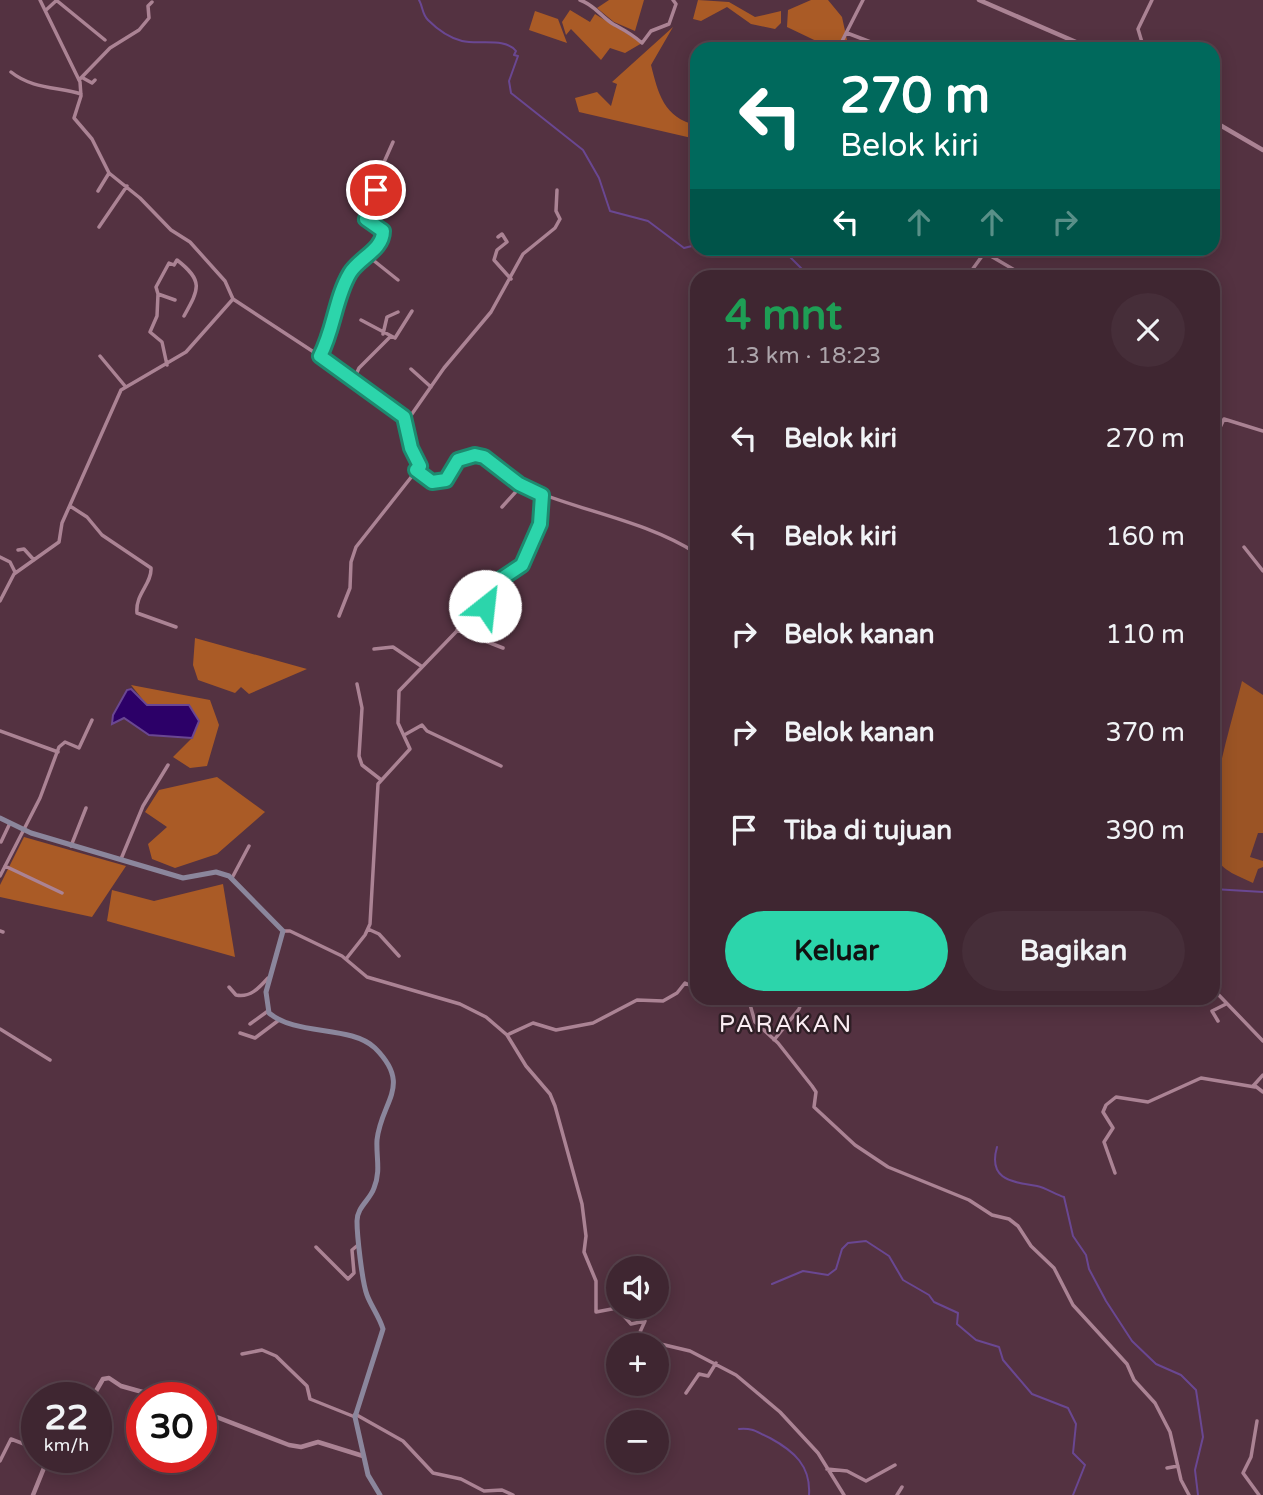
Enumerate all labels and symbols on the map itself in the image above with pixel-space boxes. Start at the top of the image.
pin [346,160,406,220]
position arrow [448,569,522,643]
district label: PARAKAN [719,1010,853,1039]
speed limit sign: 30 [126,1382,217,1473]

